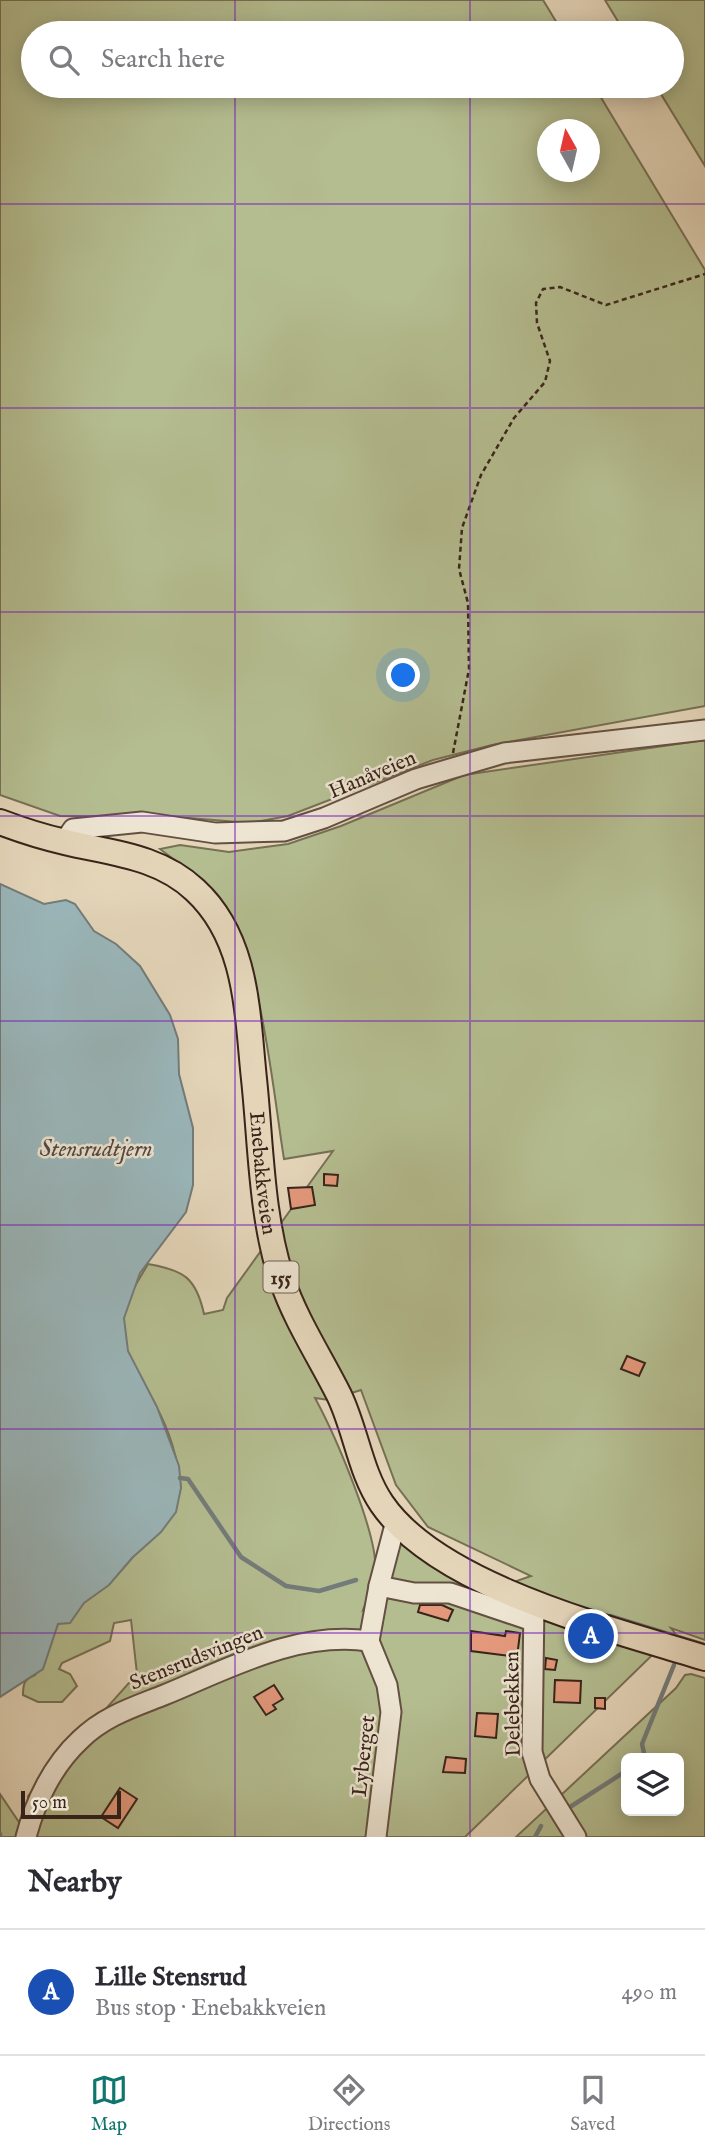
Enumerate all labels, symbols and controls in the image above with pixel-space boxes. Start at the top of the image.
search box [21,21,684,98]
icon: search [45,41,83,79]
text: Search here [101,43,225,76]
north arrow [537,119,600,182]
your location [386,658,420,692]
street label: Hanåveien [325,745,420,806]
street label: Enebakkveien [242,1111,282,1237]
water label: Stensrudtjern [39,1135,153,1164]
road number: 155 [264,1261,298,1292]
pin: A [568,1610,614,1662]
street label: Stensrudsvingen [126,1619,267,1697]
street label: Delebekken [499,1651,528,1757]
street label: Lyberget [347,1714,382,1798]
map controls [621,1753,684,1816]
button: layers [621,1753,684,1816]
scale bar [21,1788,121,1820]
text: 50 m [32,1791,67,1815]
text: Nearby [28,1864,121,1902]
text: Lille Stensrud [95,1961,246,1994]
text: A [43,1978,59,2007]
text: 490 m [622,1978,677,2007]
text: Bus stop · Enebakkveien [95,1994,326,2023]
tab: Map [90,2071,128,2137]
tab: Directions [308,2071,390,2137]
tab: Saved [570,2071,615,2137]

